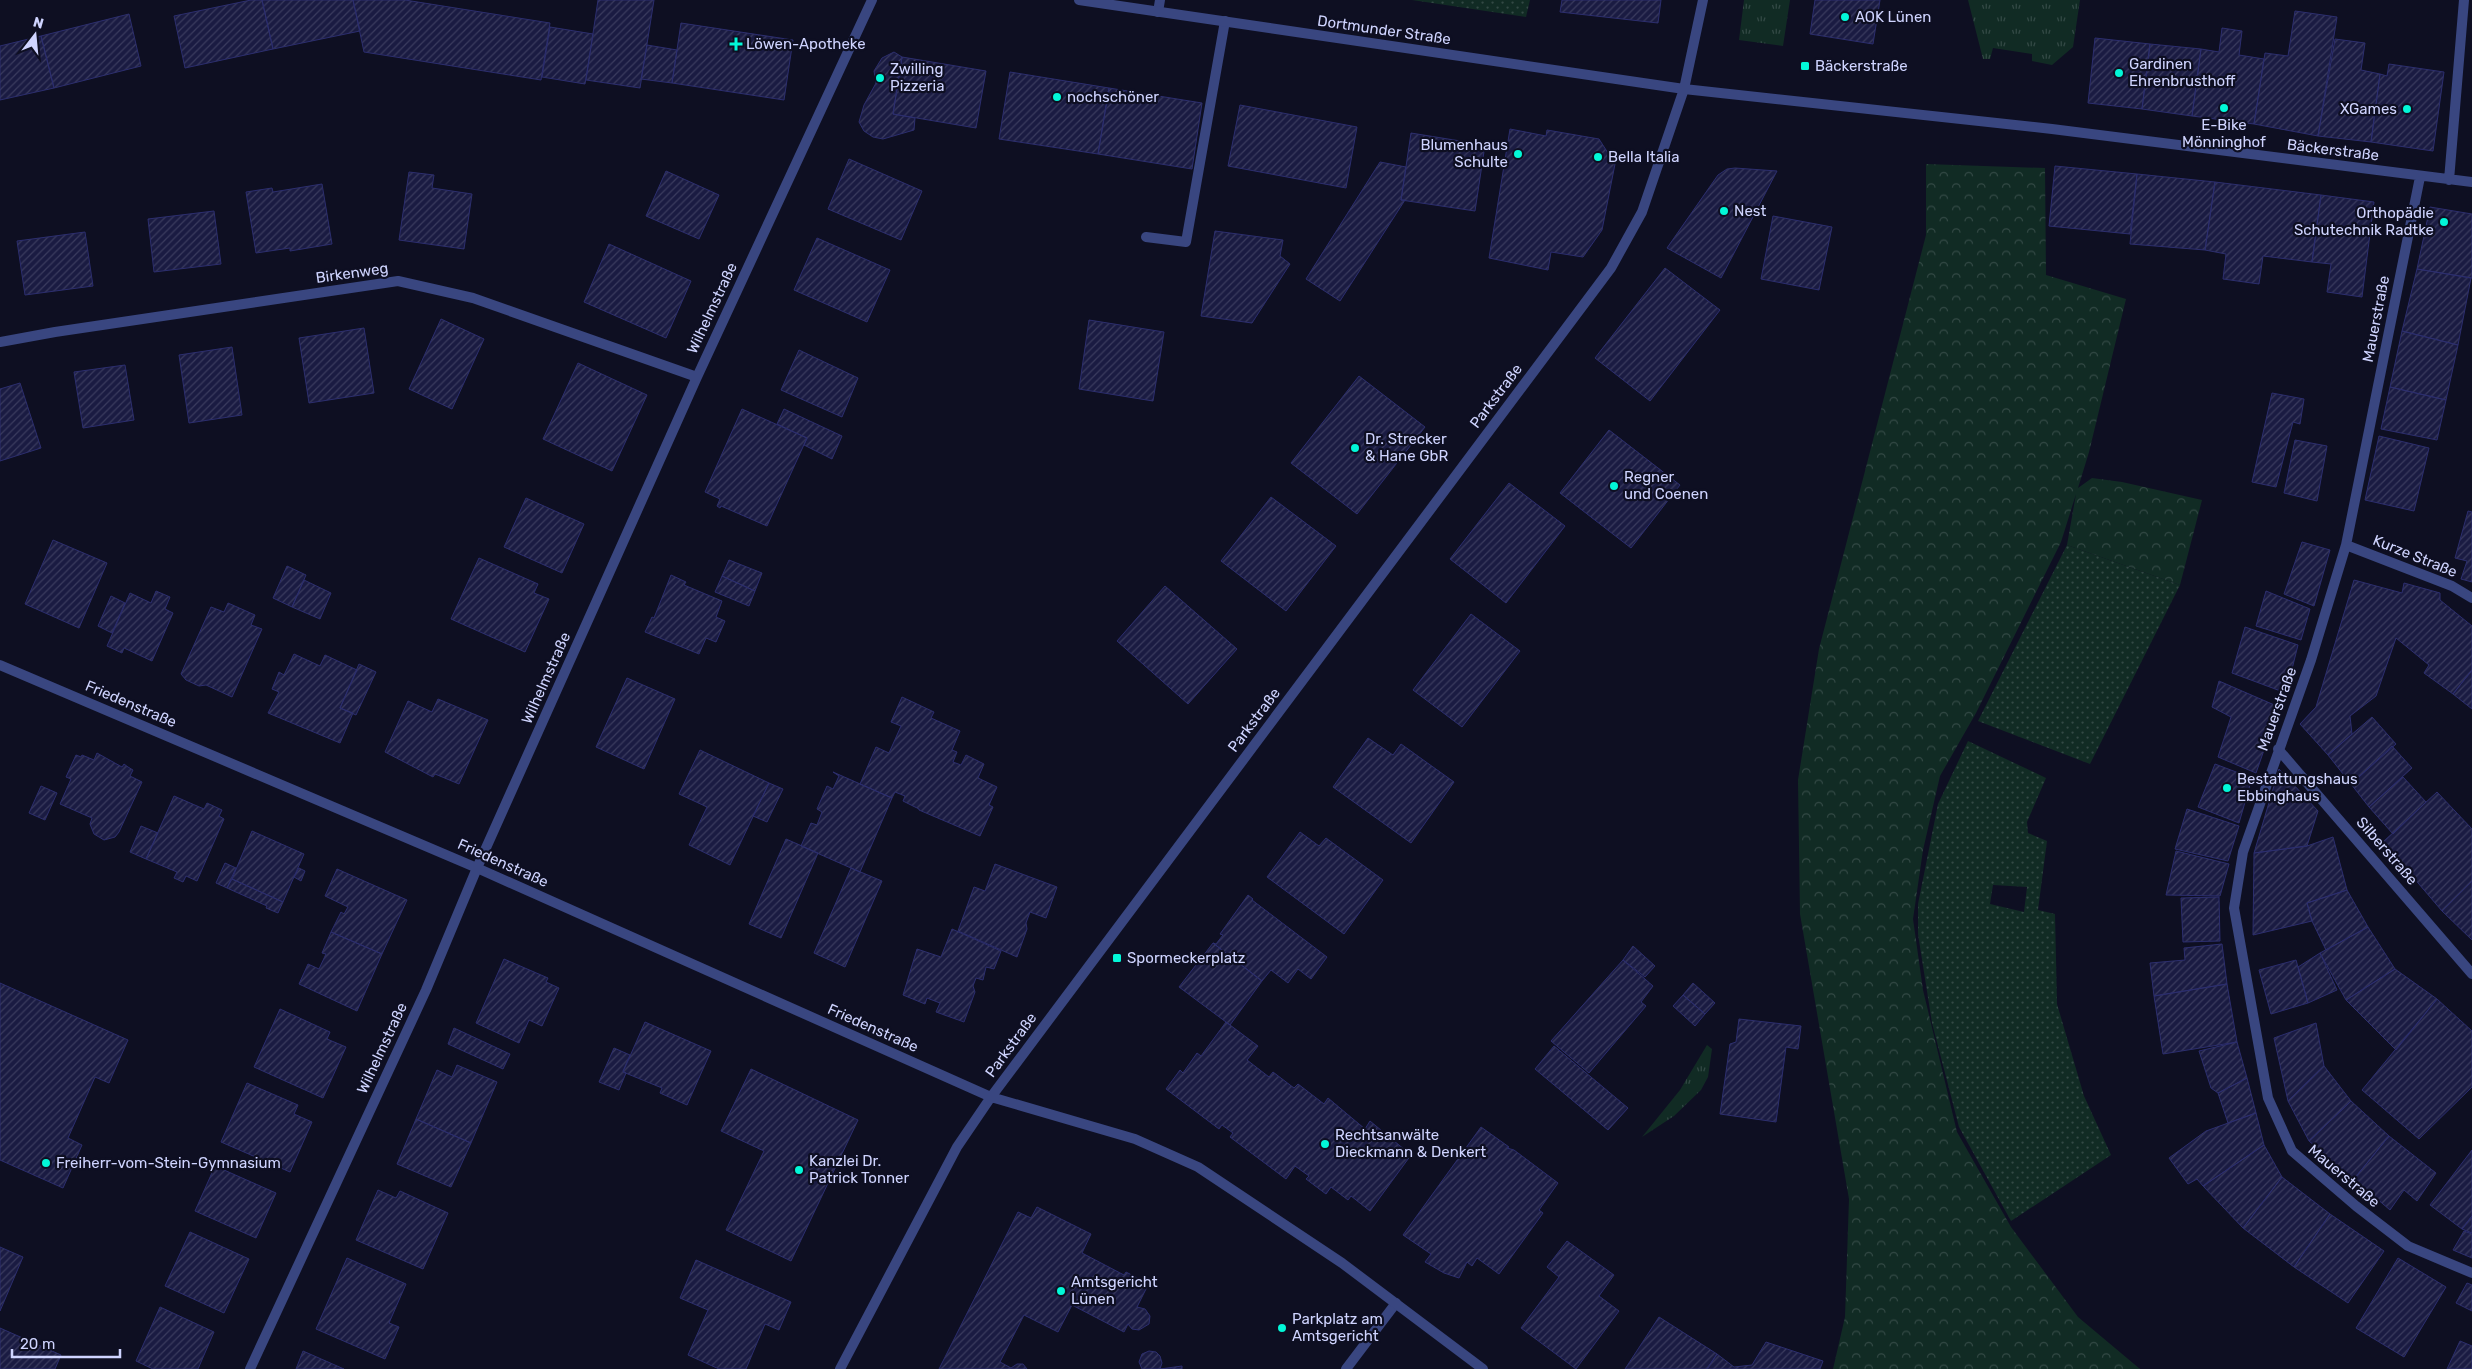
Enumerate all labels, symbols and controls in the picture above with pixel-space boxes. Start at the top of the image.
place label: AOK Lünen [1855,8,1931,26]
north arrow [10,10,60,60]
marker: AOK Lünen [1839,11,1851,23]
street label: Dortmunder Straße [1316,12,1452,48]
text: N [31,13,46,33]
place label: Löwen-Apotheke [746,35,866,53]
marker: Löwen-Apotheke [730,38,742,50]
place label: Gardinen Ehrenbrusthoff [2129,55,2236,90]
place label: Bäckerstraße [1815,57,1908,75]
place label: Zwilling Pizzeria [890,60,944,95]
marker: Bäckerstraße [1799,60,1811,72]
marker: Gardinen Ehrenbrusthoff [2113,67,2125,79]
marker: Zwilling Pizzeria [874,72,886,84]
place label: nochschöner [1067,88,1159,106]
marker: nochschöner [1051,91,1063,103]
place label: XGames [2340,100,2397,118]
marker: E-Bike Mönninghof [2218,102,2230,114]
marker: XGames [2401,103,2413,115]
place label: E-Bike Mönninghof [2182,116,2266,151]
street label: Bäckerstraße [2286,135,2380,165]
place label: Blumenhaus Schulte [1420,136,1508,171]
marker: Blumenhaus Schulte [1512,148,1524,160]
place label: Bella Italia [1608,148,1679,166]
marker: Bella Italia [1592,151,1604,163]
place label: Nest [1734,202,1766,220]
place label: Orthopädie Schutechnik Radtke [2294,204,2434,239]
marker: Nest [1718,205,1730,217]
marker: Orthopädie Schutechnik Radtke [2438,216,2450,228]
street label: Birkenweg [314,259,390,287]
street label: Wilhelmstraße [683,260,741,356]
street label: Mauerstraße [2359,274,2393,364]
street label: Parkstraße [1466,360,1526,432]
place label: Dr. Strecker & Hane GbR [1365,430,1448,465]
marker: Dr. Strecker & Hane GbR [1349,442,1361,454]
place label: Regner und Coenen [1624,468,1708,503]
marker: Regner und Coenen [1608,480,1620,492]
street label: Kurze Straße [2370,531,2460,581]
street label: Wilhelmstraße [518,629,574,727]
street label: Mauerstraße [2254,665,2300,753]
street label: Friedenstraße [83,677,179,731]
street label: Parkstraße [1224,684,1284,756]
place label: Bestattungshaus Ebbinghaus [2237,770,2358,805]
marker: Bestattungshaus Ebbinghaus [2221,782,2233,794]
street label: Silberstraße [2353,813,2421,889]
street label: Friedenstraße [455,835,551,891]
place label: Spormeckerplatz [1127,949,1246,967]
marker: Spormeckerplatz [1111,952,1123,964]
street label: Wilhelmstraße [353,1000,411,1096]
street label: Friedenstraße [825,1000,921,1056]
street label: Parkstraße [981,1009,1041,1081]
place label: Rechtsanwälte Dieckmann & Denkert [1335,1126,1486,1161]
marker: Rechtsanwälte Dieckmann & Denkert [1319,1138,1331,1150]
street label: Mauerstraße [2305,1141,2383,1211]
place label: Kanzlei Dr. Patrick Tonner [809,1152,909,1187]
place label: Freiherr-vom-Stein-Gymnasium [56,1154,281,1172]
marker: Freiherr-vom-Stein-Gymnasium [40,1157,52,1169]
marker: Kanzlei Dr. Patrick Tonner [793,1164,805,1176]
place label: Amtsgericht Lünen [1071,1273,1158,1308]
marker: Amtsgericht Lünen [1055,1285,1067,1297]
place label: Parkplatz am Amtsgericht [1292,1310,1383,1345]
marker: Parkplatz am Amtsgericht [1276,1322,1288,1334]
scale bar [12,1326,120,1358]
text: 20 m [20,1335,55,1353]

